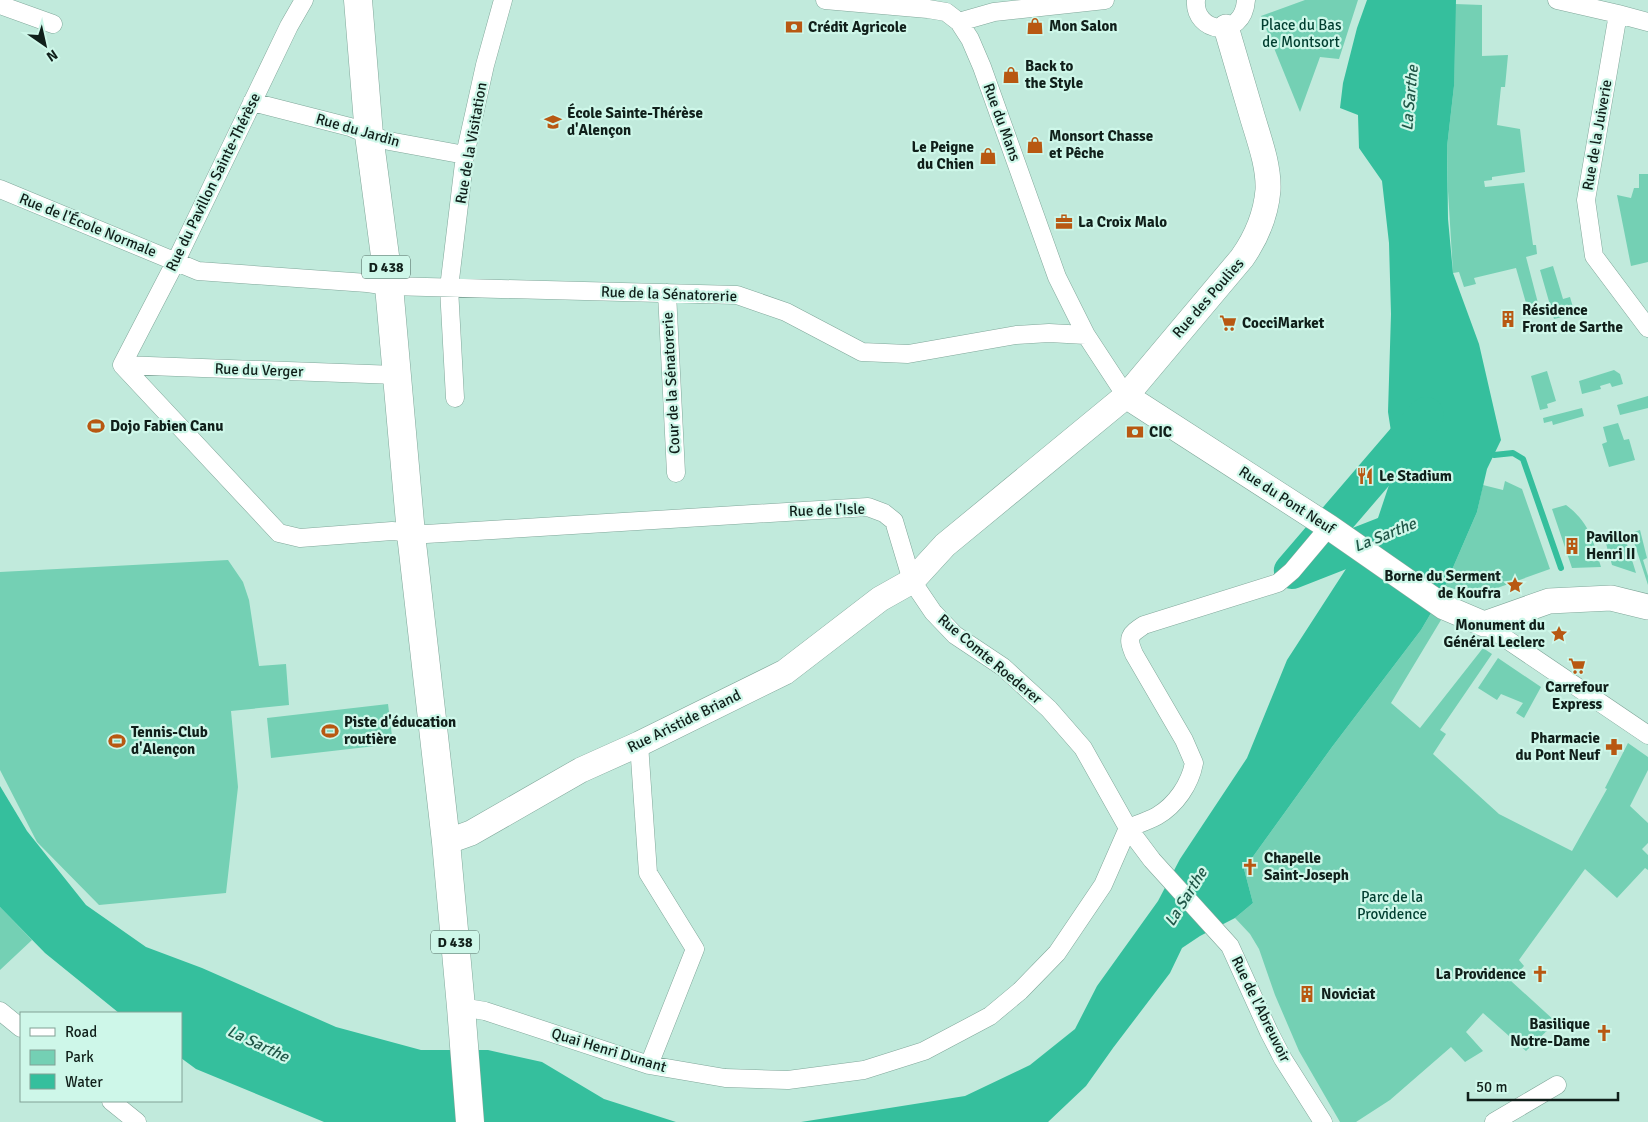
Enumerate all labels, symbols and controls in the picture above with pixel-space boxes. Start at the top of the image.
shop icon: Mon Salon [1025,16,1045,36]
park label: Place du Bas de Montsort [1261,16,1342,51]
bank icon: Crédit Agricole [784,17,804,37]
place label: Mon Salon [1049,17,1117,35]
place label: Crédit Agricole [808,18,907,36]
north arrow [20,20,70,70]
text: N [43,46,61,65]
place label: Back to the Style [1024,57,1083,92]
water label: La Sarthe [1397,64,1423,131]
shop icon: Back to the Style [1001,65,1021,85]
street label: Rue de la Juiverie [1578,78,1616,192]
street label: Rue de la Visitation [451,81,491,205]
street label: Rue du Mans [980,81,1025,164]
street label: Rue du Pavillon Sainte-Thérèse [162,90,264,274]
place label: École Sainte-Thérèse d'Alençon [567,103,703,139]
street label: Rue du Jardin [314,109,402,151]
school or university icon: École Sainte-Thérèse d'Alençon [543,112,563,132]
place label: Monsort Chasse et Pêche [1049,127,1153,162]
shop icon: Monsort Chasse et Pêche [1025,135,1045,155]
place label: Le Peigne du Chien [911,138,974,173]
shop icon: Le Peigne du Chien [978,146,998,166]
street label: Rue de l'École Normale [17,188,160,261]
office icon: La Croix Malo [1054,212,1074,232]
place label: La Croix Malo [1078,213,1167,231]
street label: Rue des Poulies [1169,254,1248,341]
road number: D 438 [362,256,410,278]
street label: Rue de la Sénatorerie [601,283,737,305]
place label: Résidence Front de Sarthe [1522,301,1623,336]
building icon: Résidence Front de Sarthe [1498,309,1518,329]
street label: Cour de la Sénatorerie [658,311,684,455]
supermarket icon: CocciMarket [1218,313,1238,333]
place label: CocciMarket [1242,314,1325,332]
street label: Rue du Verger [214,359,304,381]
sports icon: Dojo Fabien Canu [86,416,106,436]
place label: Dojo Fabien Canu [110,417,223,435]
bank icon: CIC [1125,422,1145,442]
place label: CIC [1149,423,1172,441]
street label: Rue du Pont Neuf [1236,462,1339,538]
restaurant icon: Le Stadium [1355,466,1375,486]
place label: Le Stadium [1379,467,1452,485]
street label: Rue de l'Isle [789,500,865,520]
water label: La Sarthe [1351,513,1420,557]
place label: Pavillon Henri II [1586,528,1638,563]
building icon: Pavillon Henri II [1562,536,1582,556]
place label: Borne du Serment de Koufra [1384,567,1501,602]
place icon: Borne du Serment de Koufra [1505,575,1525,595]
street label: Rue Comte Roederer [934,610,1046,708]
place label: Monument du Général Leclerc [1443,616,1545,651]
place icon: Monument du Général Leclerc [1549,624,1569,644]
supermarket icon: Carrefour Express [1567,656,1587,676]
place label: Carrefour Express [1545,678,1609,713]
street label: Rue Aristide Briand [624,686,744,756]
place label: Piste d'éducation routière [344,713,456,748]
sports icon: Piste d'éducation routière [320,721,340,741]
place label: Tennis-Club d'Alençon [131,723,208,758]
place label: Pharmacie du Pont Neuf [1515,729,1602,764]
sports icon: Tennis-Club d'Alençon [107,731,127,751]
pharmacy icon: Pharmacie du Pont Neuf [1604,737,1624,757]
place label: Chapelle Saint-Joseph [1264,849,1349,884]
church icon: Chapelle Saint-Joseph [1240,857,1260,877]
water label: La Sarthe [1160,863,1212,930]
park label: Parc de la Providence [1357,888,1427,923]
road number: D 438 [431,930,479,954]
street label: Rue de l'Abreuvoir [1228,953,1295,1065]
church icon: La Providence [1530,964,1550,984]
place label: La Providence [1436,965,1526,983]
building icon: Noviciat [1297,984,1317,1004]
place label: Noviciat [1321,985,1376,1003]
legend [20,1012,182,1102]
place label: Basilique Notre-Dame [1510,1015,1590,1050]
water label: La Sarthe [224,1021,293,1067]
text: Road [65,1023,97,1041]
church icon: Basilique Notre-Dame [1594,1023,1614,1043]
street label: Quai Henri Dunant [549,1024,669,1076]
text: Park [65,1048,94,1066]
scale bar [1468,1070,1618,1102]
text: Water [65,1073,103,1091]
text: 50 m [1476,1078,1507,1096]

